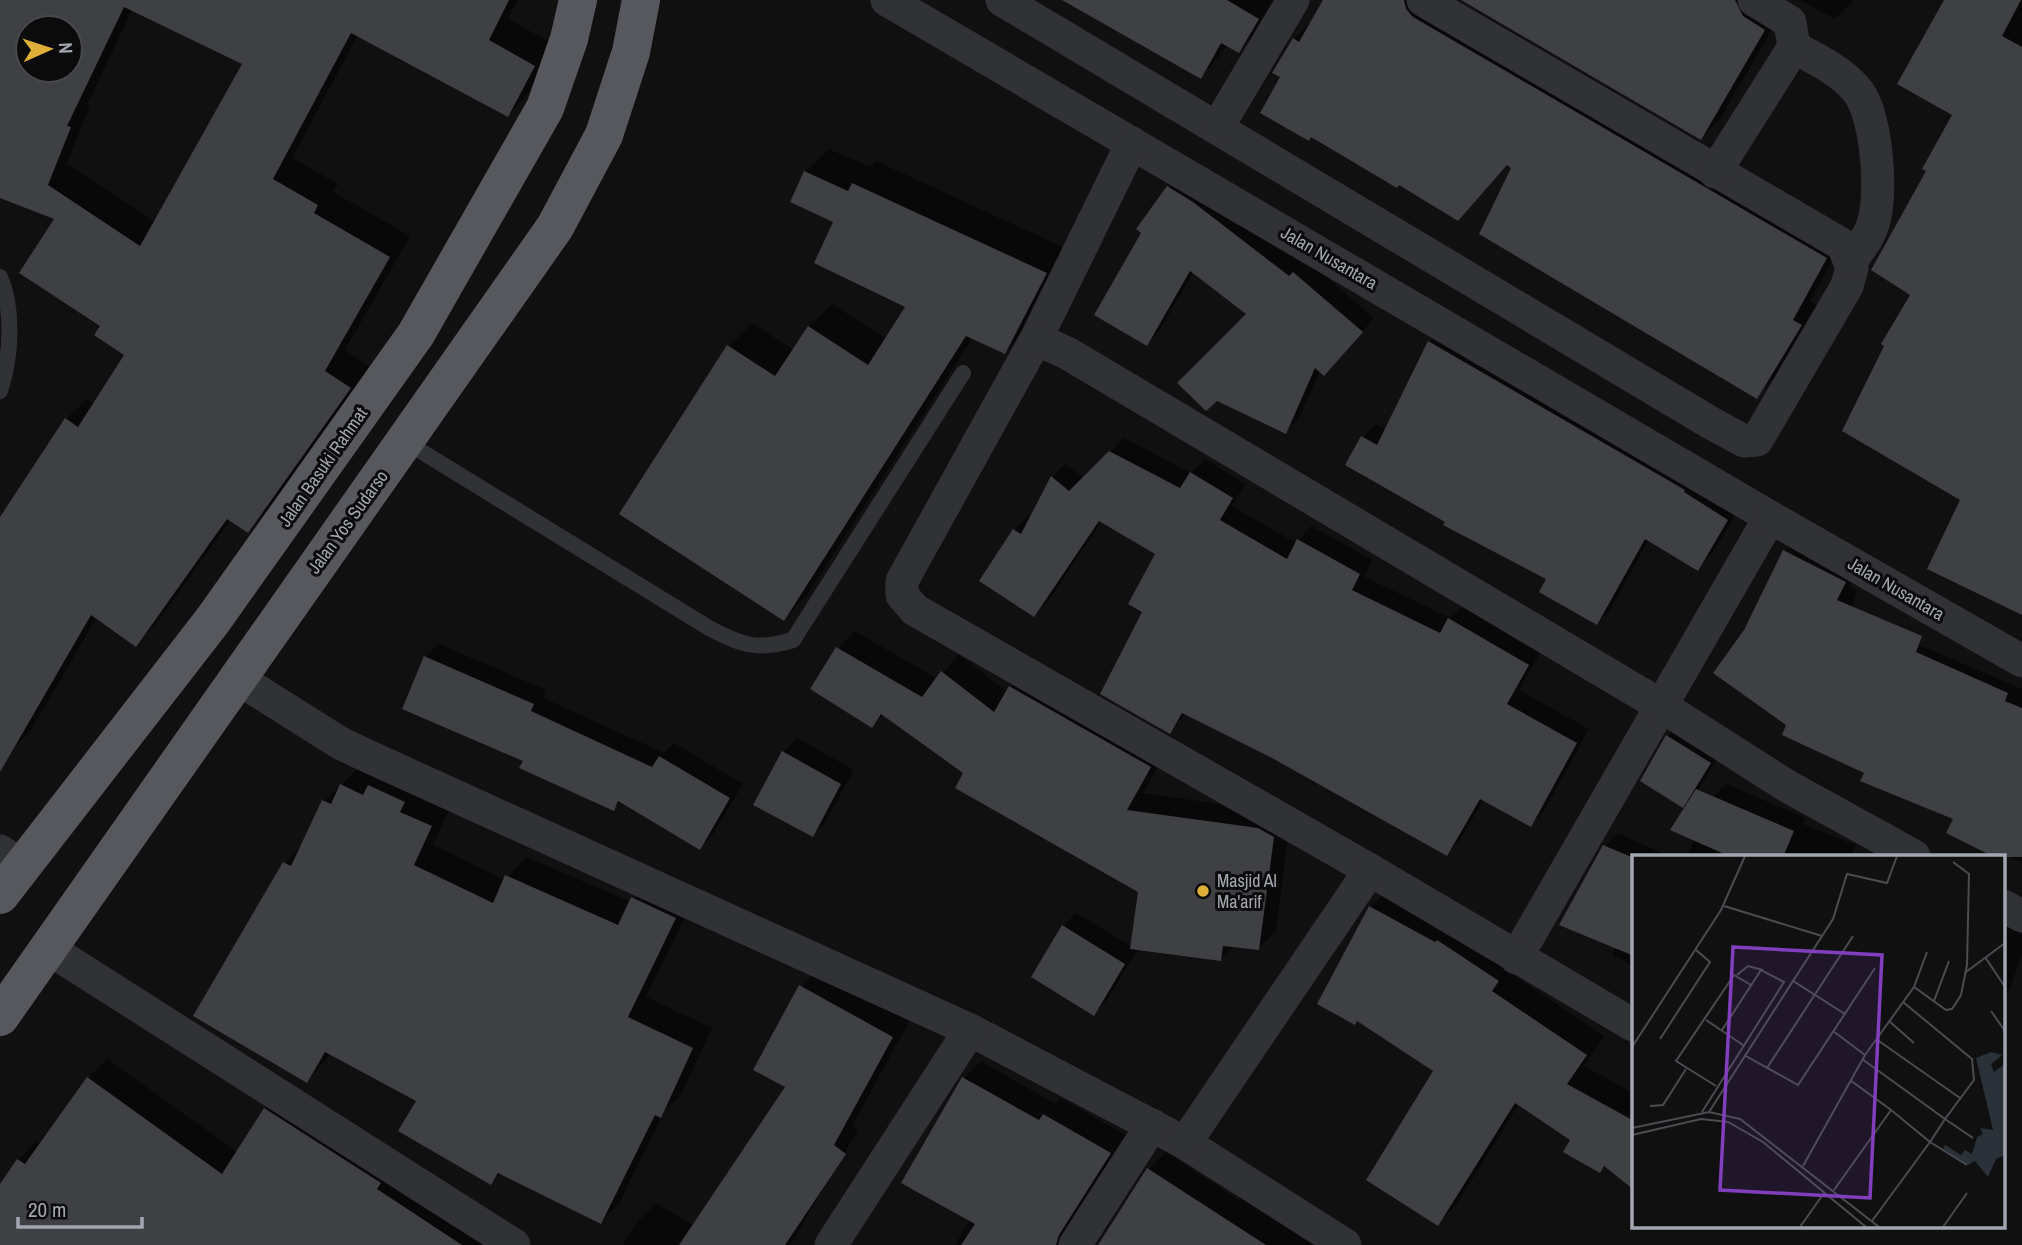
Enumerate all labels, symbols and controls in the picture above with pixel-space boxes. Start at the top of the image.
north arrow [14,14,84,84]
text: N [53,42,79,54]
street label: Jalan Nusantara [1276,220,1382,295]
street label: Jalan Basuki Rahmat [272,402,373,531]
street label: Jalan Yos Sudarso [301,465,394,579]
street label: Jalan Nusantara [1843,551,1949,626]
inset map [1632,855,2004,1228]
place label: Masjid Al Ma'arif [1217,868,1277,914]
marker: Masjid Al Ma'arif [1195,883,1211,899]
scale bar [18,1186,142,1230]
text: 20 m [28,1195,66,1224]

